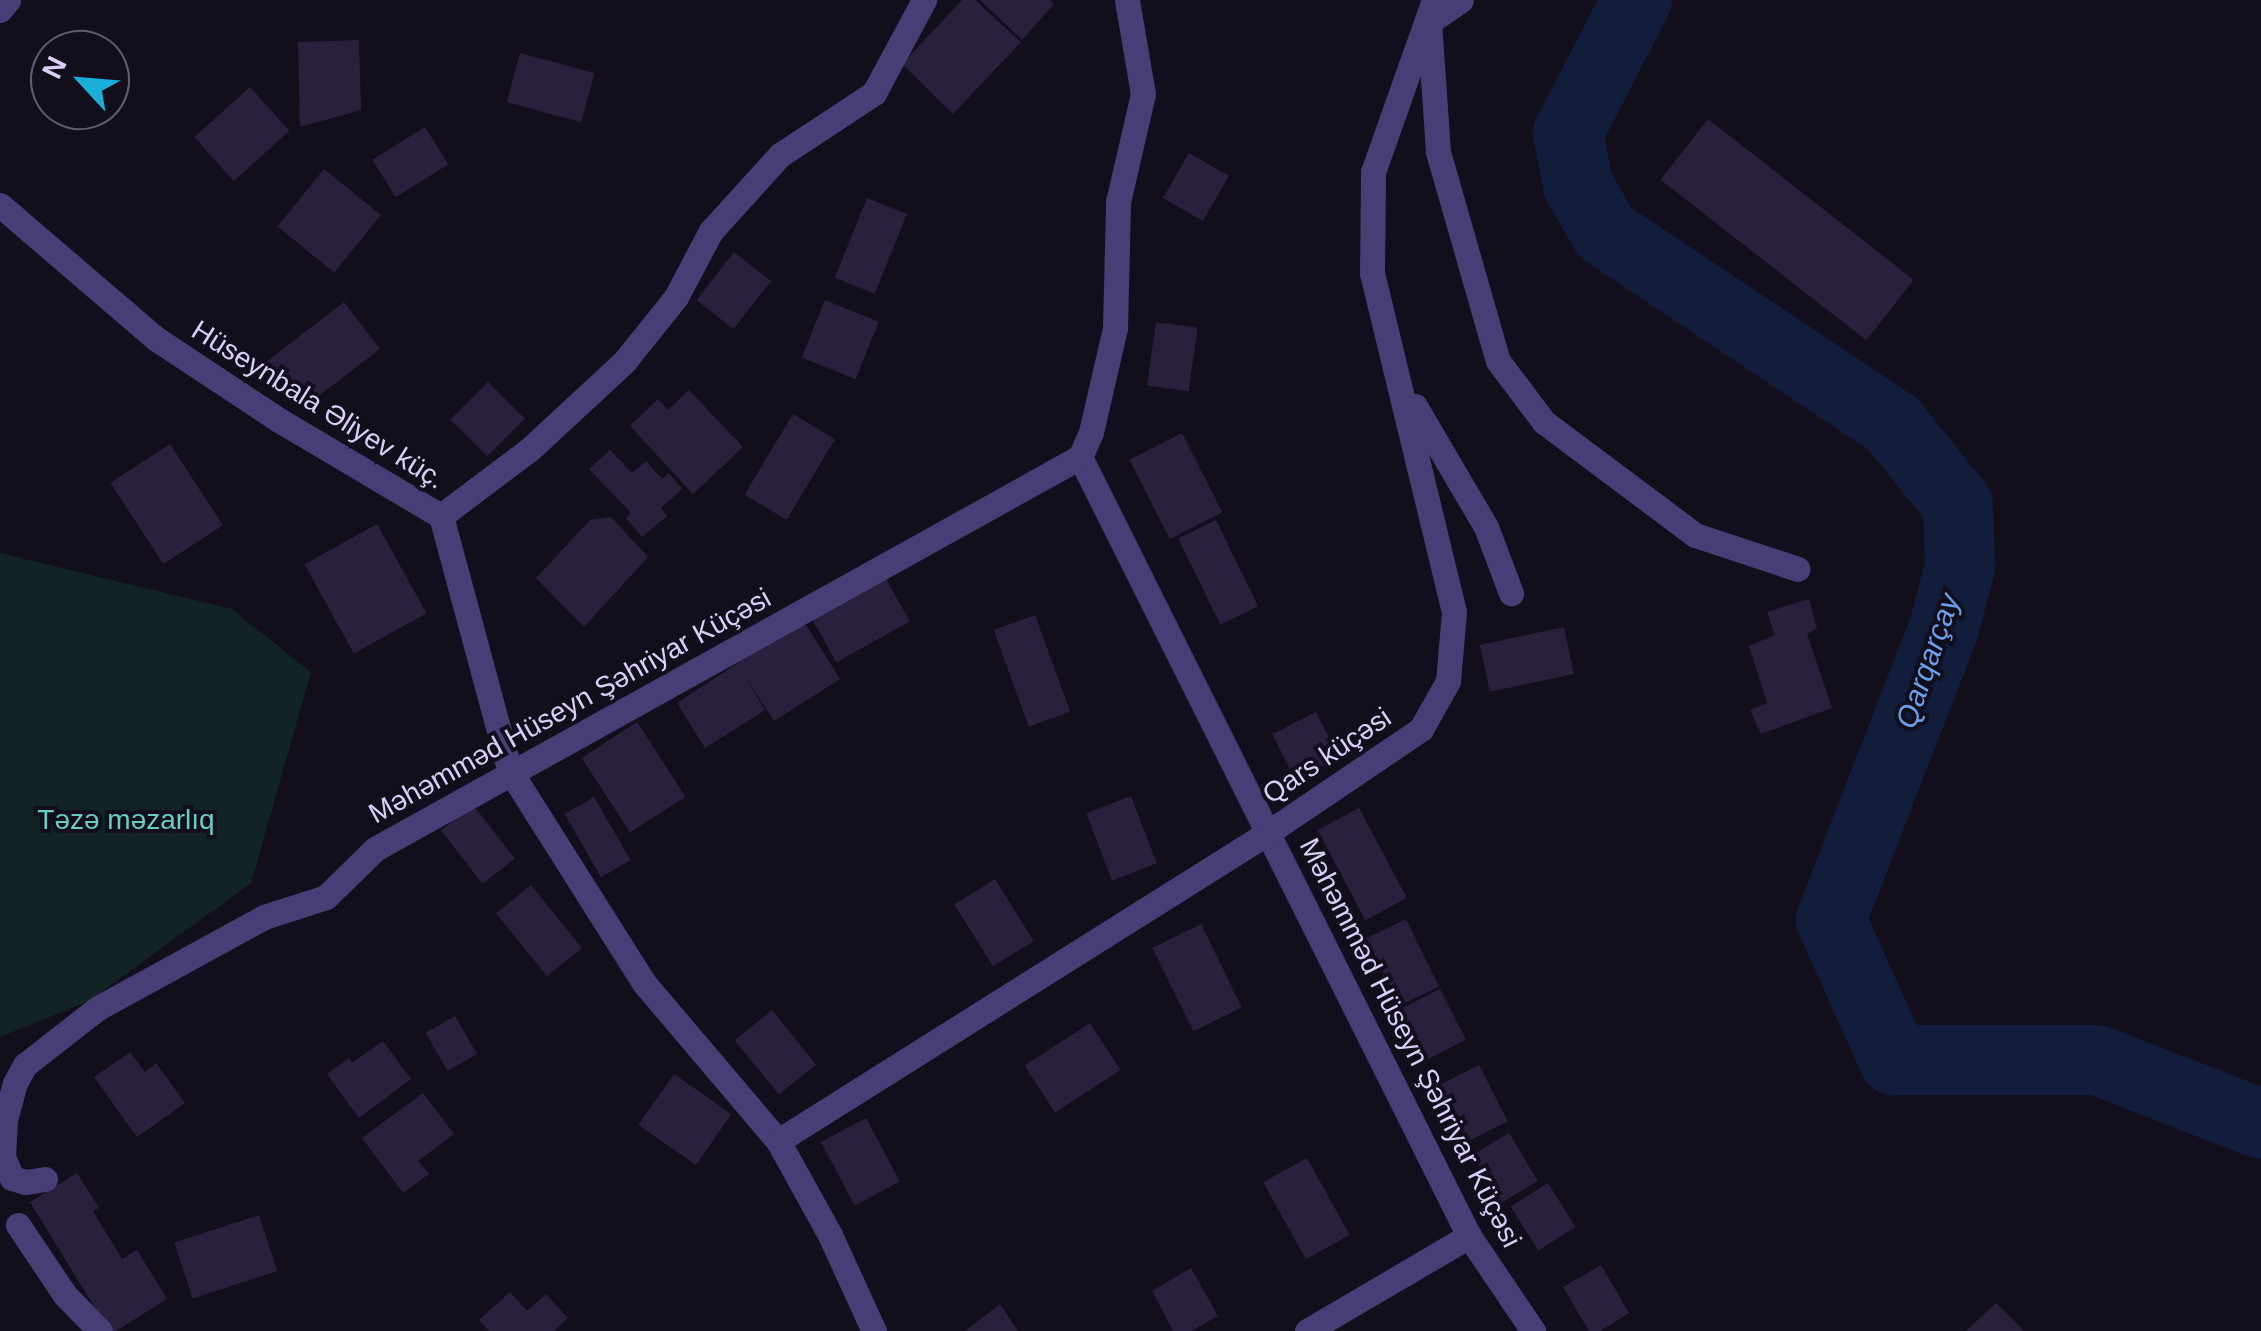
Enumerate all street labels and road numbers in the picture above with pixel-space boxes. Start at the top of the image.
street label: Hüseynbala Əliyev küç. [185,313,451,497]
street label: Məhəmməd Hüseyn Şəhriyar Küçəsi [363,581,777,831]
street label: Qars küçəsi [1256,701,1398,811]
street label: Məhəmməd Hüseyn Şəhriyar Küçəsi [1292,833,1528,1253]

